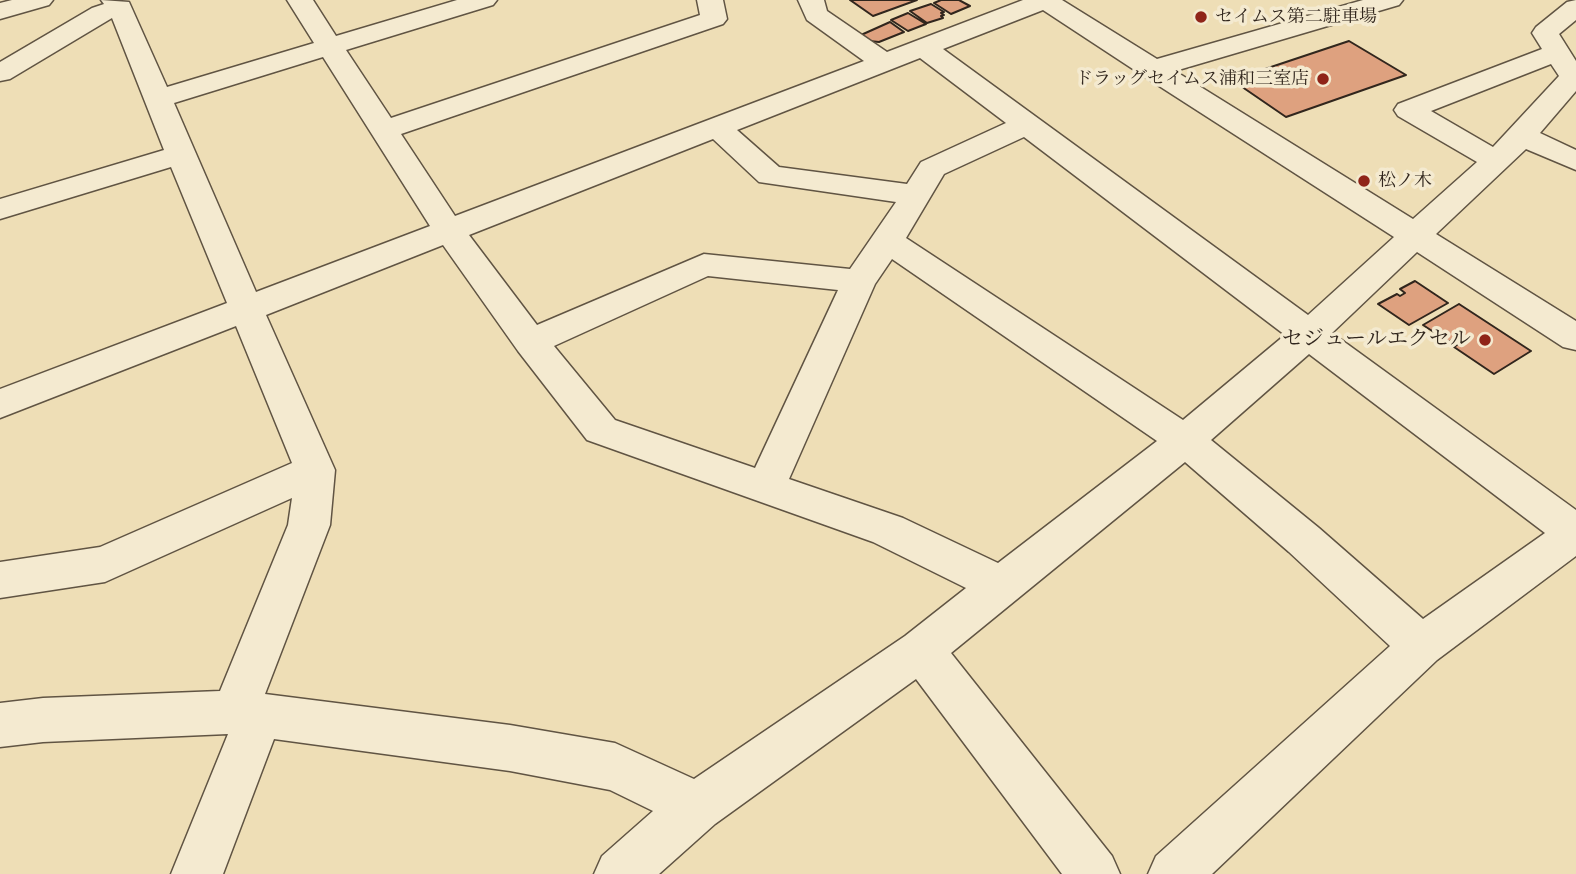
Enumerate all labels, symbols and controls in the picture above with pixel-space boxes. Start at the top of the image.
place label: セイムス第二駐車場 [1215,6,1377,28]
marker: セイムス第二駐車場 [1193,9,1209,25]
place label: ドラッグセイムス浦和三室店 [1075,68,1309,90]
marker: ドラッグセイムス浦和三室店 [1315,71,1331,87]
place label: 松ノ木 [1378,170,1432,192]
marker: 松ノ木 [1356,173,1372,189]
place label: セジュールエクセル [1282,327,1471,353]
marker: セジュールエクセル [1477,332,1493,348]

